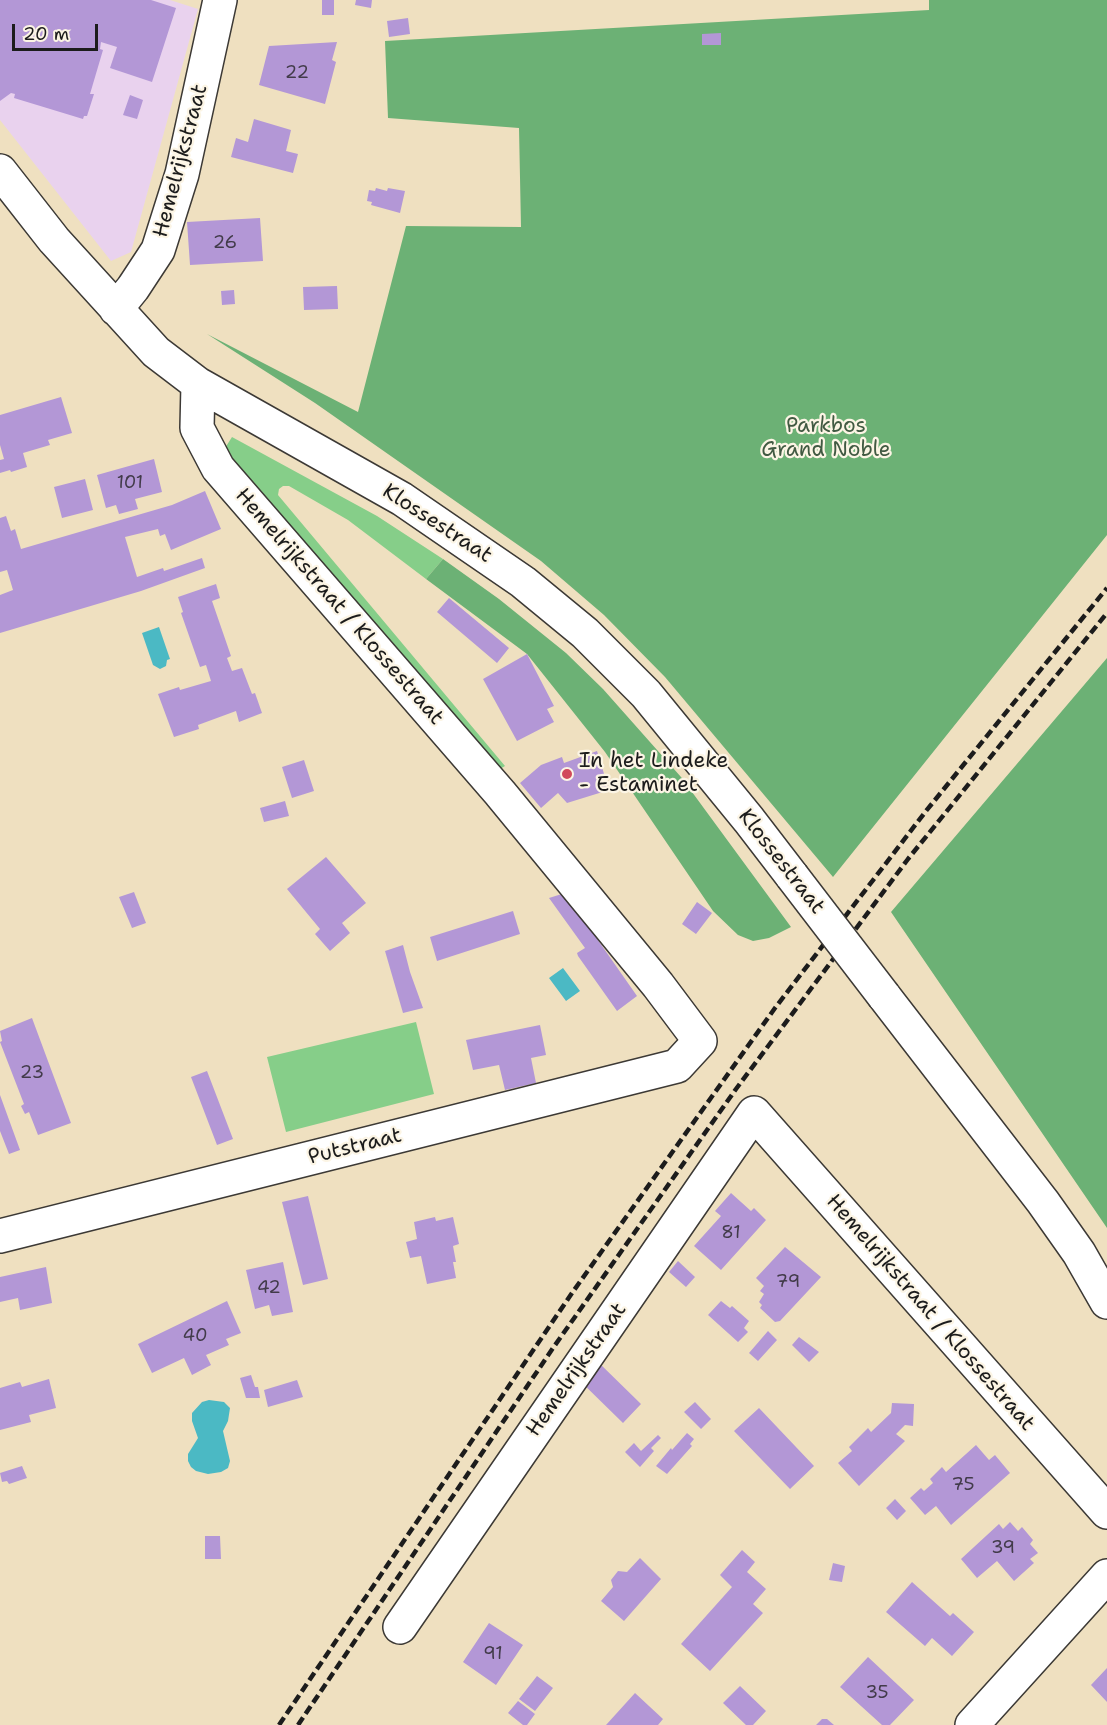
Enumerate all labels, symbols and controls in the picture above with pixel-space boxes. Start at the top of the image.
scale bar [15,12,100,50]
text: 20 m [23,22,69,46]
house number: 22 [285,62,309,84]
street label: Hemelrijkstraat [148,82,214,240]
house number: 26 [213,232,237,254]
park label: Parkbos Grand Noble [761,414,891,464]
house number: 101 [117,472,143,494]
street label: Klossestraat [377,479,497,569]
street label: Hemelrijkstraat / Klossestraat [229,484,449,730]
place label: In het Lindeke - Estaminet [579,749,728,799]
marker: In het Lindeke - Estaminet [560,767,574,781]
street label: Klossestraat [732,805,830,919]
house number: 23 [20,1062,44,1084]
street label: Putstraat [306,1123,404,1171]
street label: Hemelrijkstraat / Klossestraat [820,1190,1040,1436]
house number: 81 [721,1222,741,1244]
house number: 79 [776,1271,800,1293]
house number: 42 [257,1277,281,1299]
street label: Hemelrijkstraat [522,1298,632,1442]
house number: 40 [182,1325,208,1347]
house number: 75 [952,1474,974,1496]
house number: 39 [991,1537,1015,1559]
house number: 91 [483,1643,503,1665]
house number: 35 [865,1682,889,1704]

